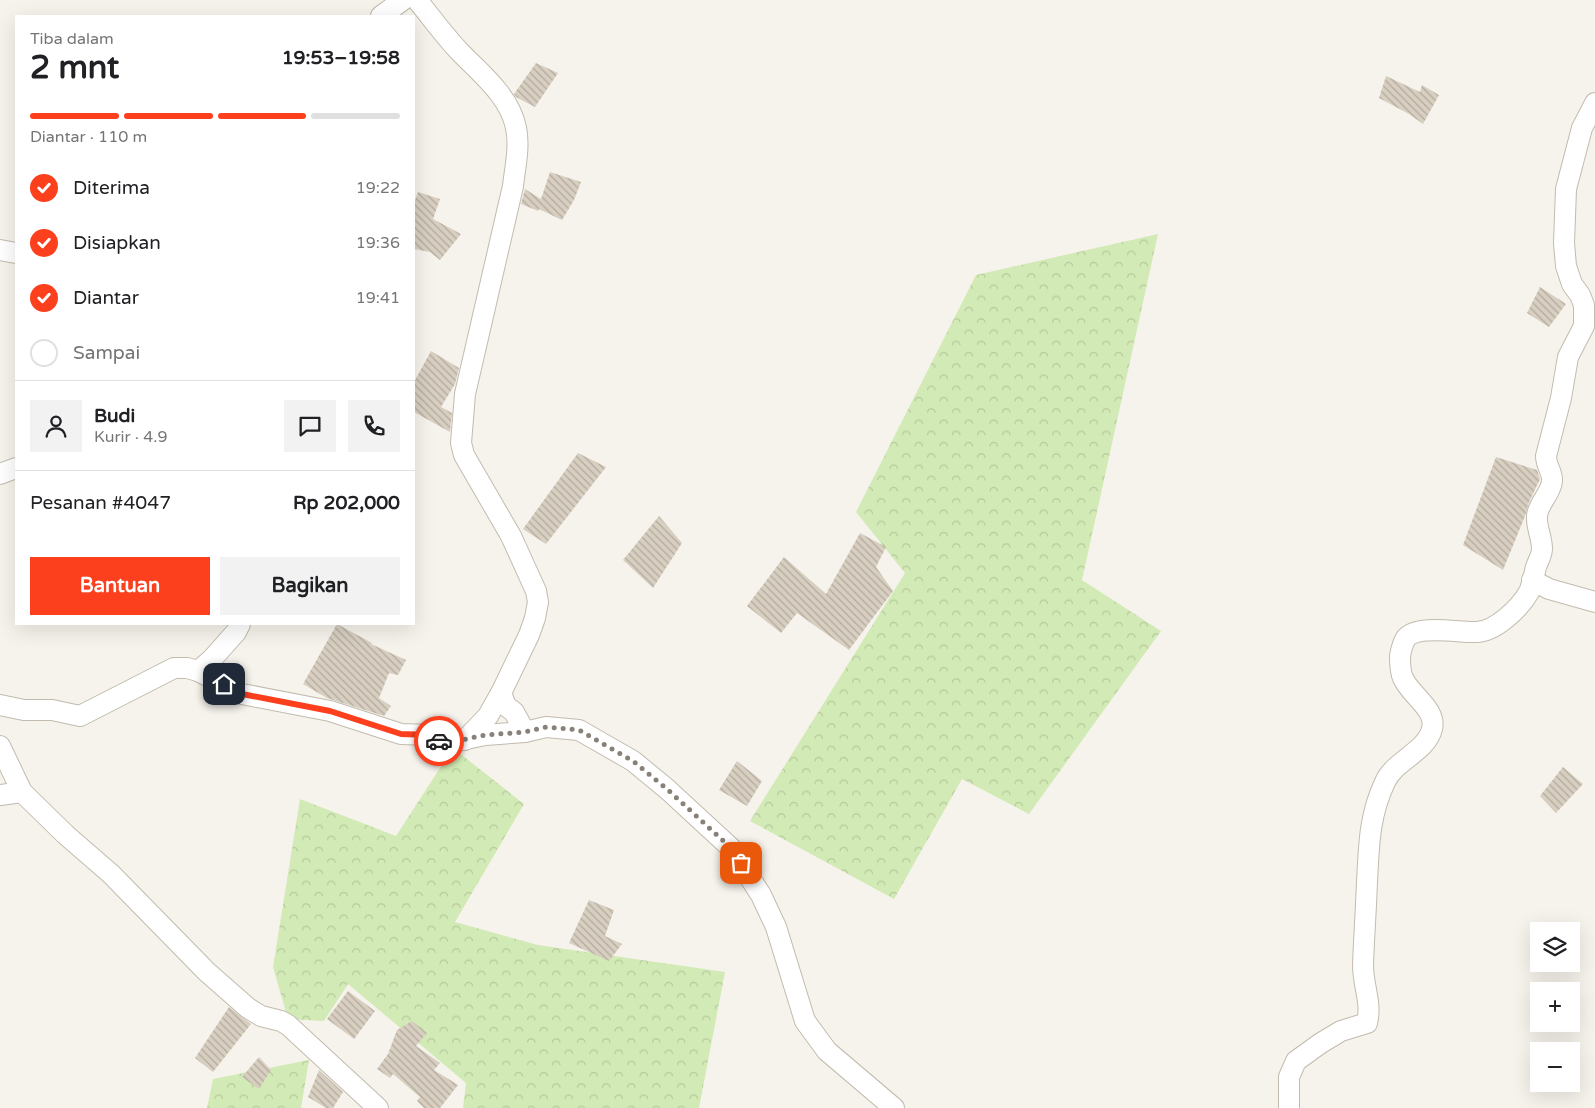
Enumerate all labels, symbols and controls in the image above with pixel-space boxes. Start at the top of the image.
text: Tiba dalam [30,29,114,49]
text: 19:53–19:58 [282,47,400,69]
text: 2 mnt [30,49,119,87]
text: Diantar · 110 m [30,127,147,147]
icon: check [30,174,58,202]
text: Diterima [73,177,150,199]
text: 19:22 [356,178,400,198]
icon: check [30,229,58,257]
text: Disiapkan [73,232,161,254]
text: 19:36 [356,233,400,253]
icon: check [30,284,58,312]
text: Diantar [73,287,139,309]
text: 19:41 [356,288,400,308]
text: Sampai [73,342,140,364]
button: person [30,400,82,452]
button: chat [284,400,336,452]
button: phone [348,400,400,452]
text: Budi [94,405,135,427]
text: Kurir · 4.9 [94,427,167,447]
text: Pesanan #4047 [30,492,171,514]
text: Rp 202,000 [293,492,400,514]
button: Bantuan [30,557,210,615]
button: Bagikan [220,557,400,615]
pin [203,663,245,705]
icon: home [210,670,238,698]
courier [414,716,464,766]
icon: car [425,727,453,755]
pin [720,842,762,884]
icon: bag [727,849,755,877]
map controls [1530,922,1580,1092]
button: layers [1530,922,1580,972]
button: + [1530,982,1580,1032]
button: − [1530,1042,1580,1092]

